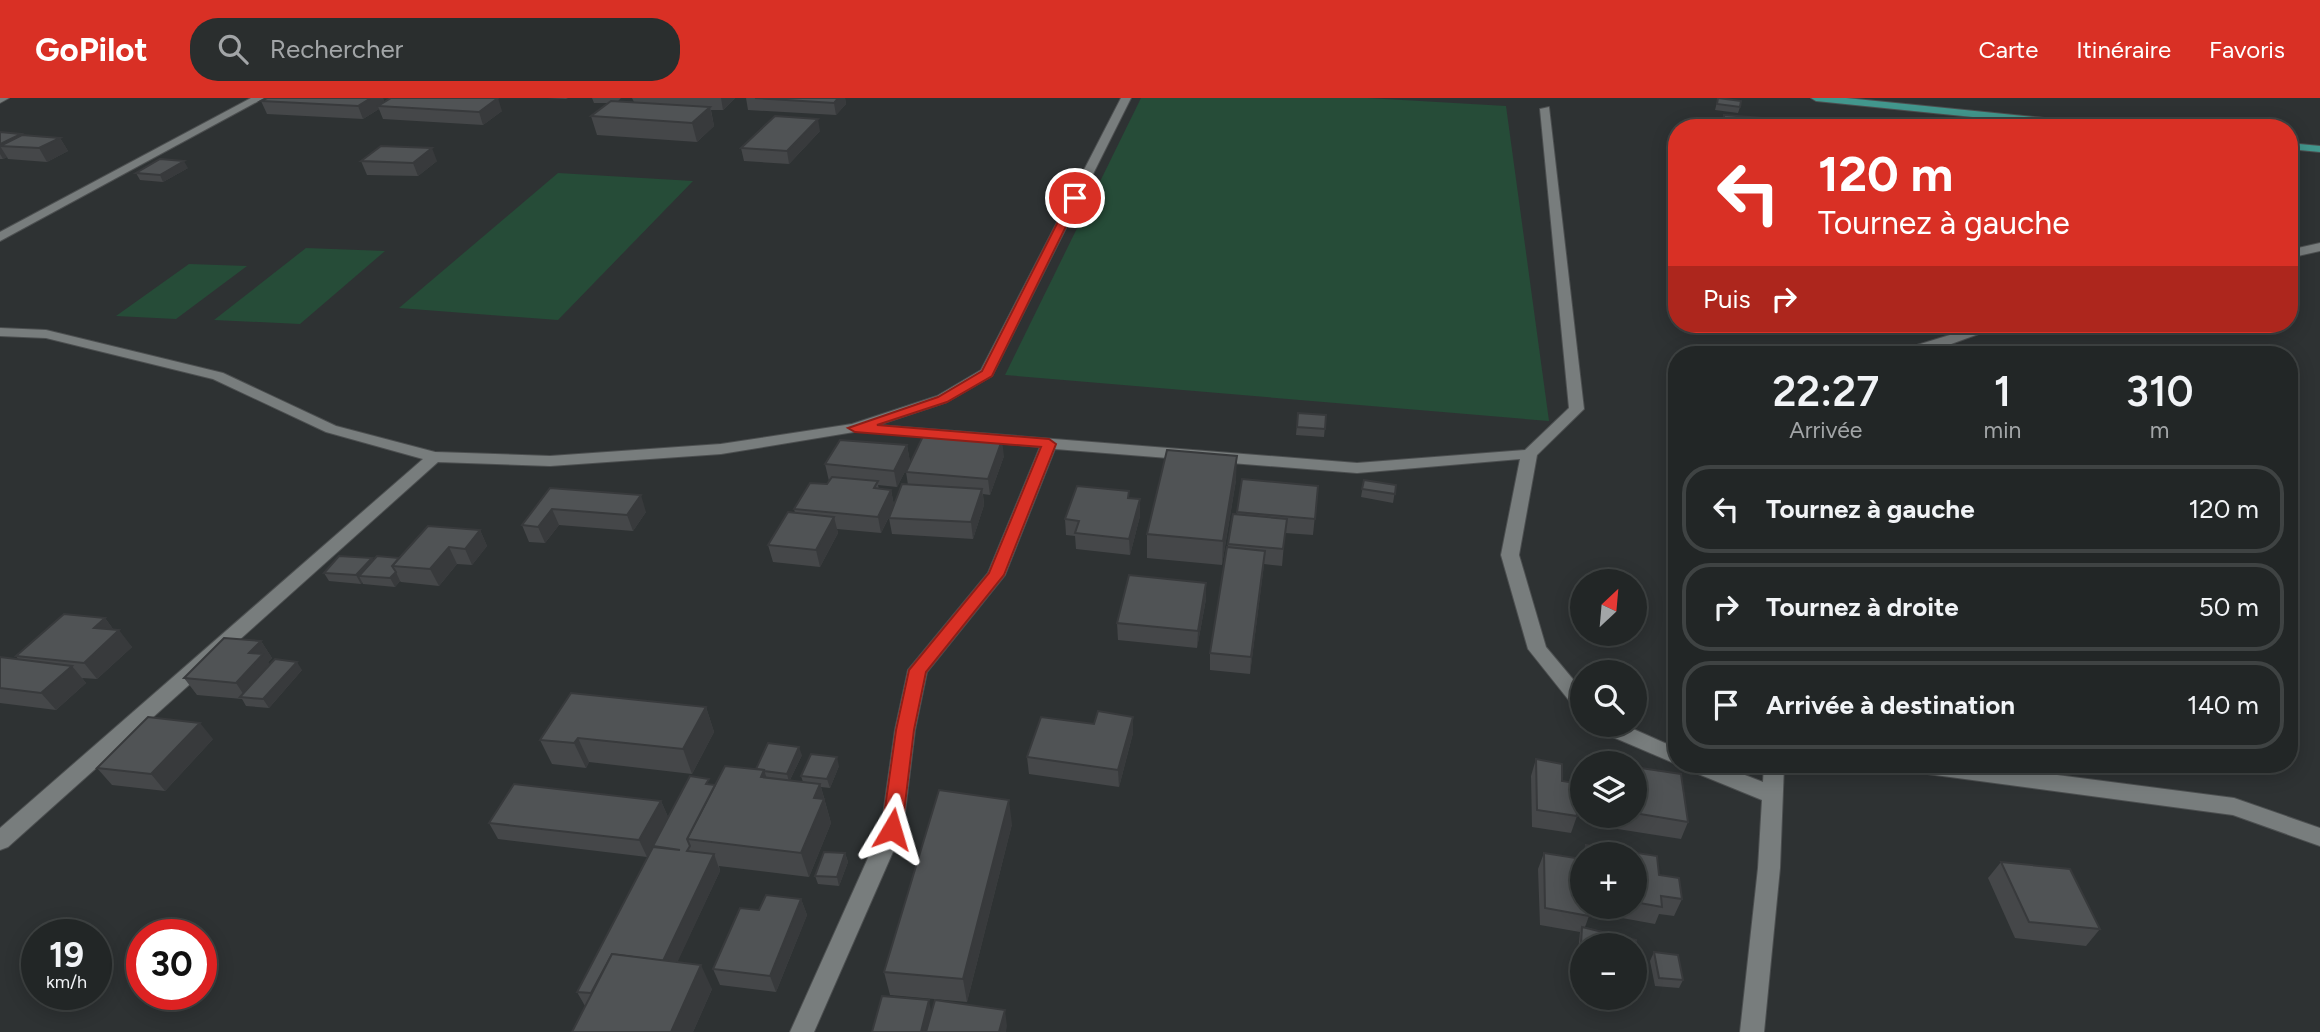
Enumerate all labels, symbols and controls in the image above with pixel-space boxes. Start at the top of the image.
search box [190,18,680,81]
text: GoPilot [35,30,148,69]
icon: search [214,30,252,68]
text: Rechercher [270,33,403,65]
text: Carte [1978,35,2038,64]
text: Itinéraire [2076,35,2171,64]
text: Favoris [2209,35,2285,64]
text: 120 m [1818,144,1953,203]
icon: left [1703,147,1794,238]
pin [1045,168,1105,228]
icon: arrive [1056,179,1094,217]
text: Tournez à gauche [1818,204,2070,242]
icon: right [1765,280,1803,318]
text: Puis [1703,283,1751,315]
text: 22:27 [1772,366,1879,417]
text: 1 [1994,366,2011,417]
text: 310 [2126,366,2194,417]
text: Arrivée [1789,416,1862,444]
text: min [1984,416,2021,444]
text: m [2150,416,2169,444]
icon: left [1707,490,1745,528]
text: Tournez à gauche [1766,493,1975,525]
text: 120 m [2189,493,2259,525]
north arrow [1570,569,1647,646]
map controls [1570,569,1647,1010]
icon: right [1707,588,1745,626]
text: Tournez à droite [1766,591,1959,623]
text: 50 m [2199,591,2259,623]
button: search [1570,660,1647,737]
icon: arrive [1707,686,1745,724]
text: Arrivée à destination [1766,689,2015,721]
text: 140 m [2187,689,2259,721]
button: layers [1570,751,1647,828]
position arrow [855,792,929,866]
button: + [1570,842,1647,919]
speed limit sign: 30 [126,919,217,1010]
button: − [1570,933,1647,1010]
text: 19 [49,934,84,976]
text: km/h [46,971,87,993]

